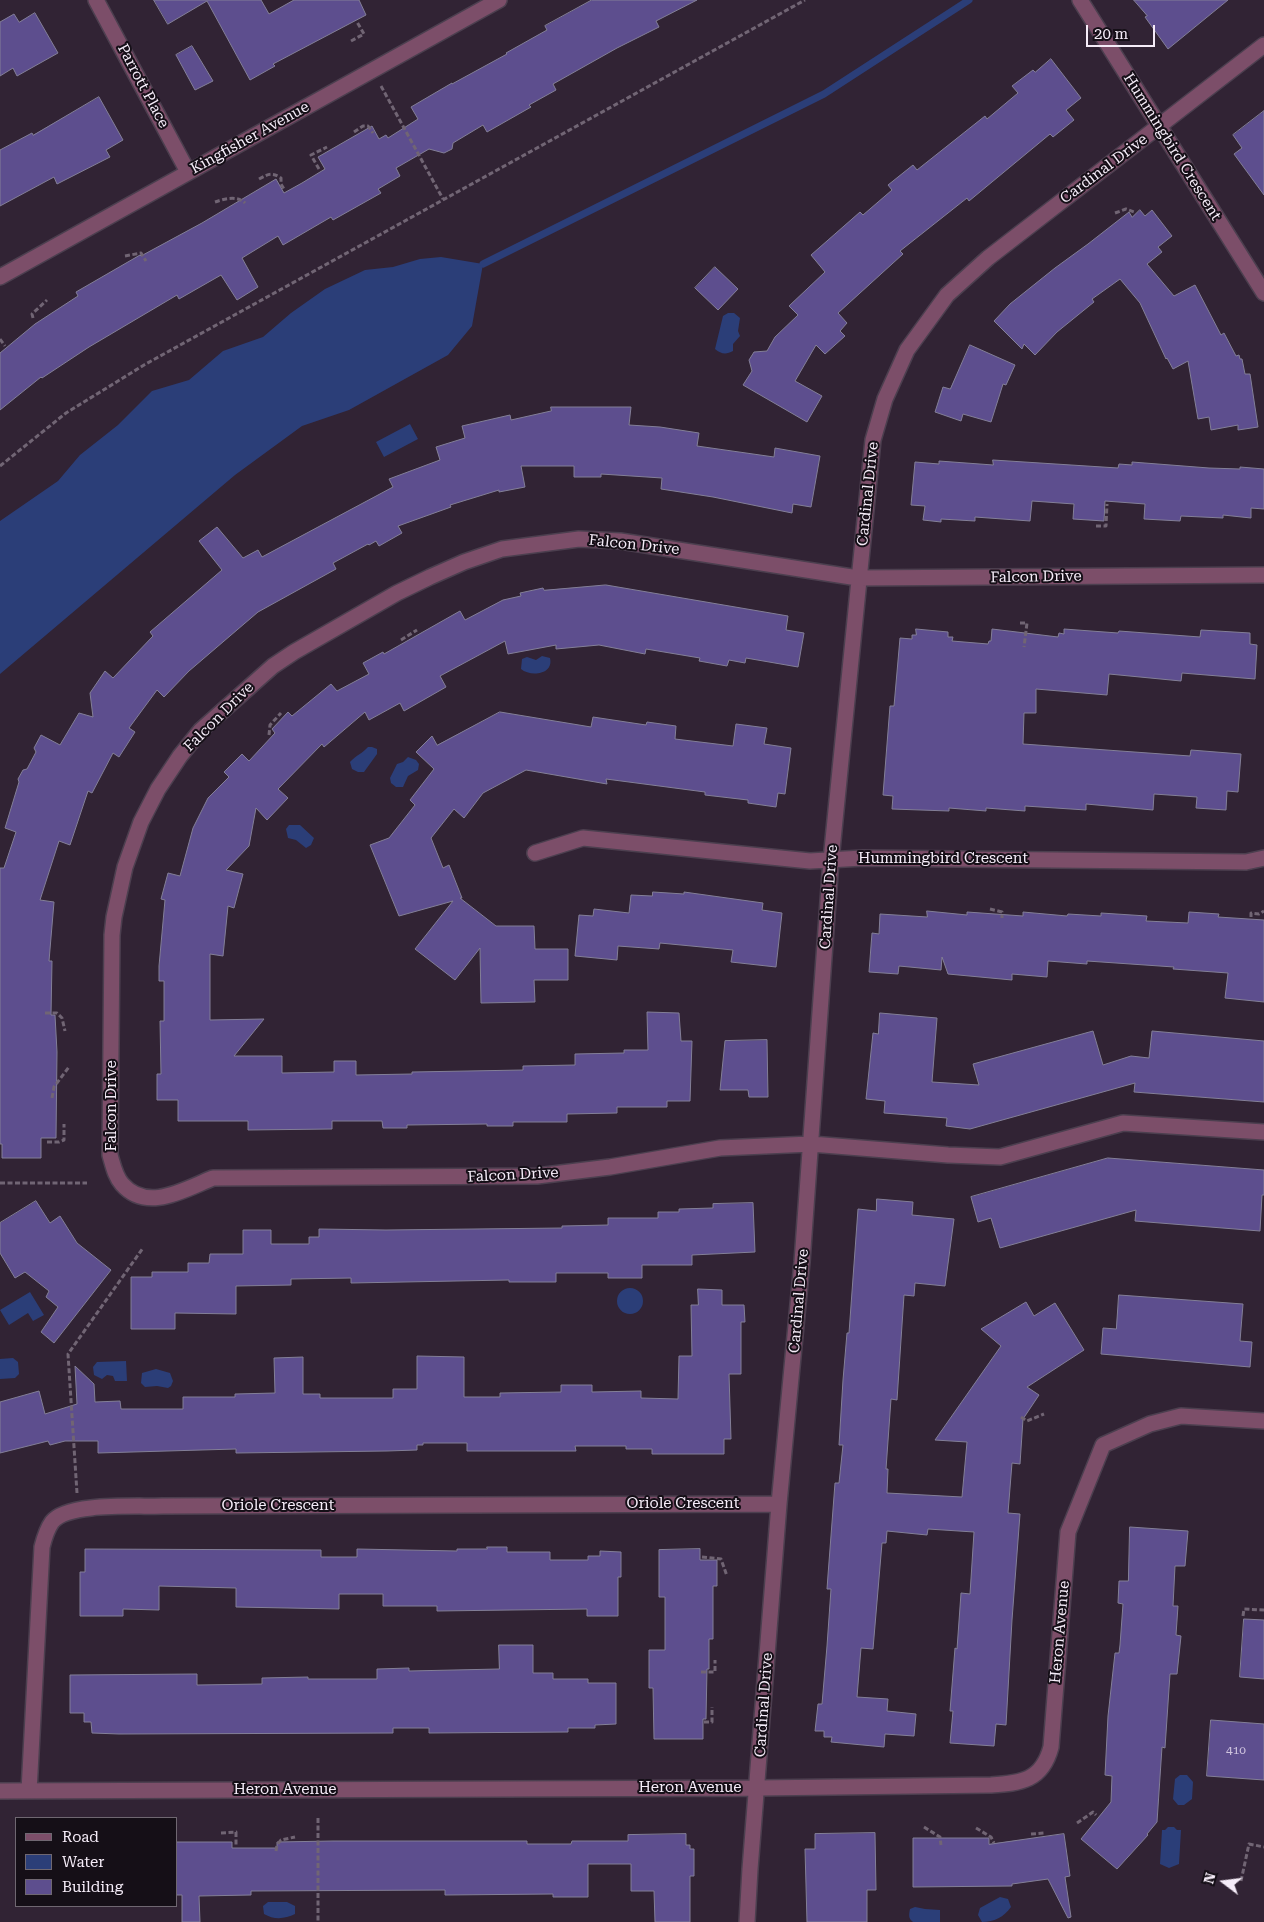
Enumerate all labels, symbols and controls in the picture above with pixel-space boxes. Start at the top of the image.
scale bar [1089,15,1158,47]
text: 20 m [1094,25,1128,43]
street label: Parrott Place [113,41,173,131]
street label: Hummingbird Crescent [1119,70,1225,224]
street label: Kingfisher Avenue [188,98,312,178]
street label: Cardinal Drive [1057,130,1151,208]
street label: Cardinal Drive [854,441,882,547]
street label: Falcon Drive [588,531,680,559]
street label: Falcon Drive [990,567,1082,587]
street label: Falcon Drive [180,678,258,756]
street label: Cardinal Drive [816,844,842,950]
street label: Hummingbird Crescent [858,850,1028,868]
street label: Falcon Drive [103,1060,121,1152]
street label: Falcon Drive [467,1164,559,1186]
street label: Cardinal Drive [785,1248,813,1354]
street label: Oriole Crescent [627,1495,739,1513]
street label: Oriole Crescent [222,1497,334,1515]
street label: Heron Avenue [1047,1580,1073,1684]
street label: Cardinal Drive [751,1652,777,1758]
house number: 410 [1226,1743,1246,1757]
street label: Heron Avenue [638,1779,742,1797]
street label: Heron Avenue [233,1781,337,1799]
legend [15,1817,178,1907]
text: Road [62,1828,99,1846]
text: Water [62,1853,104,1871]
north arrow [1199,1857,1249,1907]
text: N [1200,1871,1219,1885]
text: Building [62,1878,123,1896]

